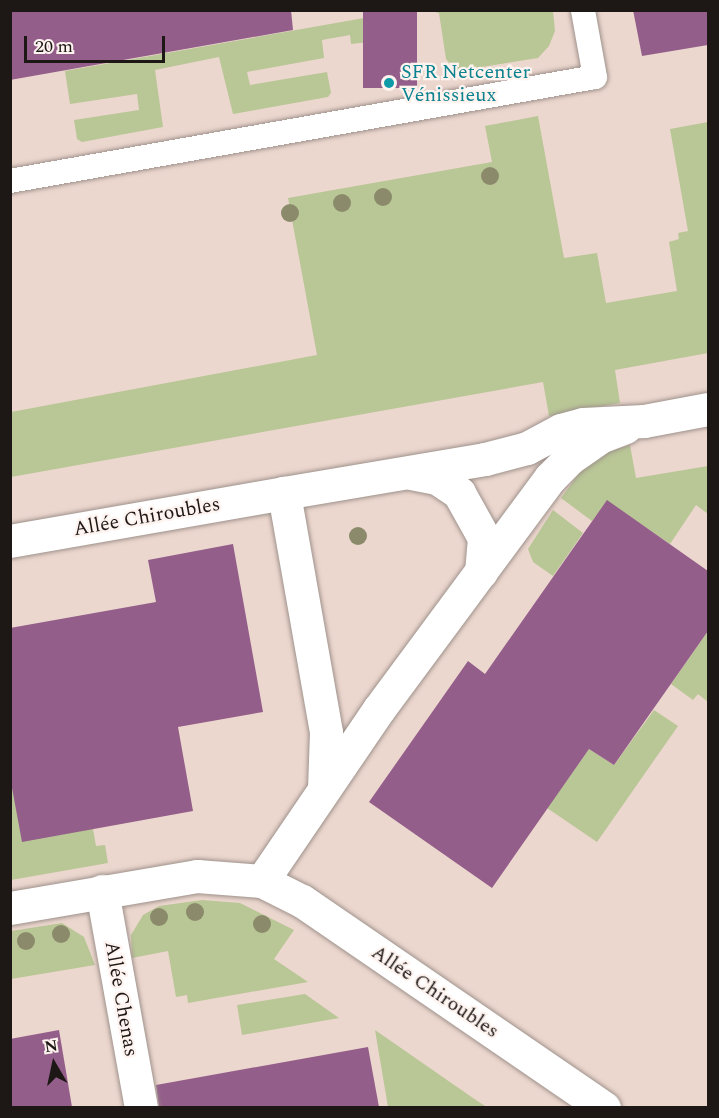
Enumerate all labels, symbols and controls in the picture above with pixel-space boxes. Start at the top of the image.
scale bar [27,24,168,62]
text: 20 m [35,33,73,60]
place label: SFR Netcenter Vénissieux [401,60,530,107]
marker: SFR Netcenter Vénissieux [382,76,396,90]
street label: Allée Chiroubles [72,492,222,542]
street label: Allée Chenas [99,939,143,1059]
street label: Allée Chiroubles [367,941,503,1043]
text: N [43,1033,60,1059]
north arrow [24,1034,84,1094]

